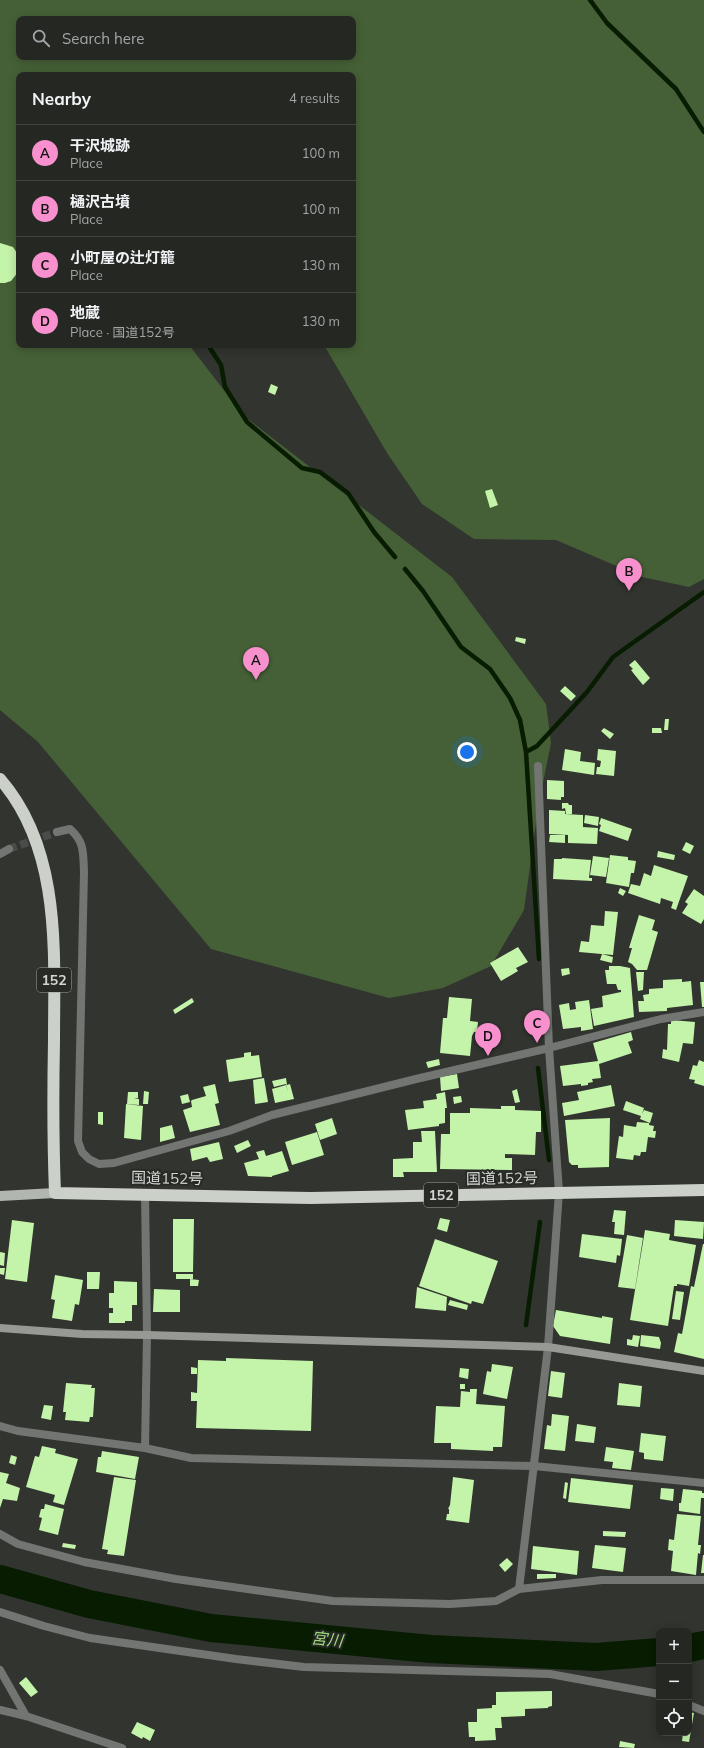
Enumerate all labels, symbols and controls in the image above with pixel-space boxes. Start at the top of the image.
search box [16,16,356,60]
icon: search [30,27,52,49]
text: Search here [62,29,144,48]
text: Nearby [32,88,91,109]
text: 4 results [289,90,340,106]
text: 干沢城跡 [70,136,130,155]
text: A [40,145,50,161]
text: 100 m [302,145,340,161]
text: Place [70,155,103,171]
text: 樋沢古墳 [70,192,130,211]
text: B [41,201,49,217]
text: 100 m [302,201,340,217]
text: Place [70,211,103,227]
text: 小町屋の辻灯籠 [70,248,175,267]
text: C [41,257,49,273]
text: 130 m [302,257,340,273]
text: Place [70,267,103,283]
text: 地蔵 [70,303,100,322]
text: D [40,313,50,329]
text: 130 m [302,313,340,329]
text: Place · 国道152号 [70,324,175,340]
pin: B [616,558,642,591]
pin: A [243,647,269,680]
your location [457,742,477,762]
road number: 152 [37,968,71,992]
pin: C [524,1010,550,1043]
pin: D [475,1023,501,1056]
street label: 国道152号 [131,1168,203,1188]
street label: 国道152号 [466,1168,538,1188]
road number: 152 [424,1183,458,1207]
water label: 宮川 [310,1627,346,1651]
map controls [656,1628,692,1736]
button: + [656,1628,692,1664]
button: − [656,1664,692,1700]
button: locate [656,1700,692,1736]

